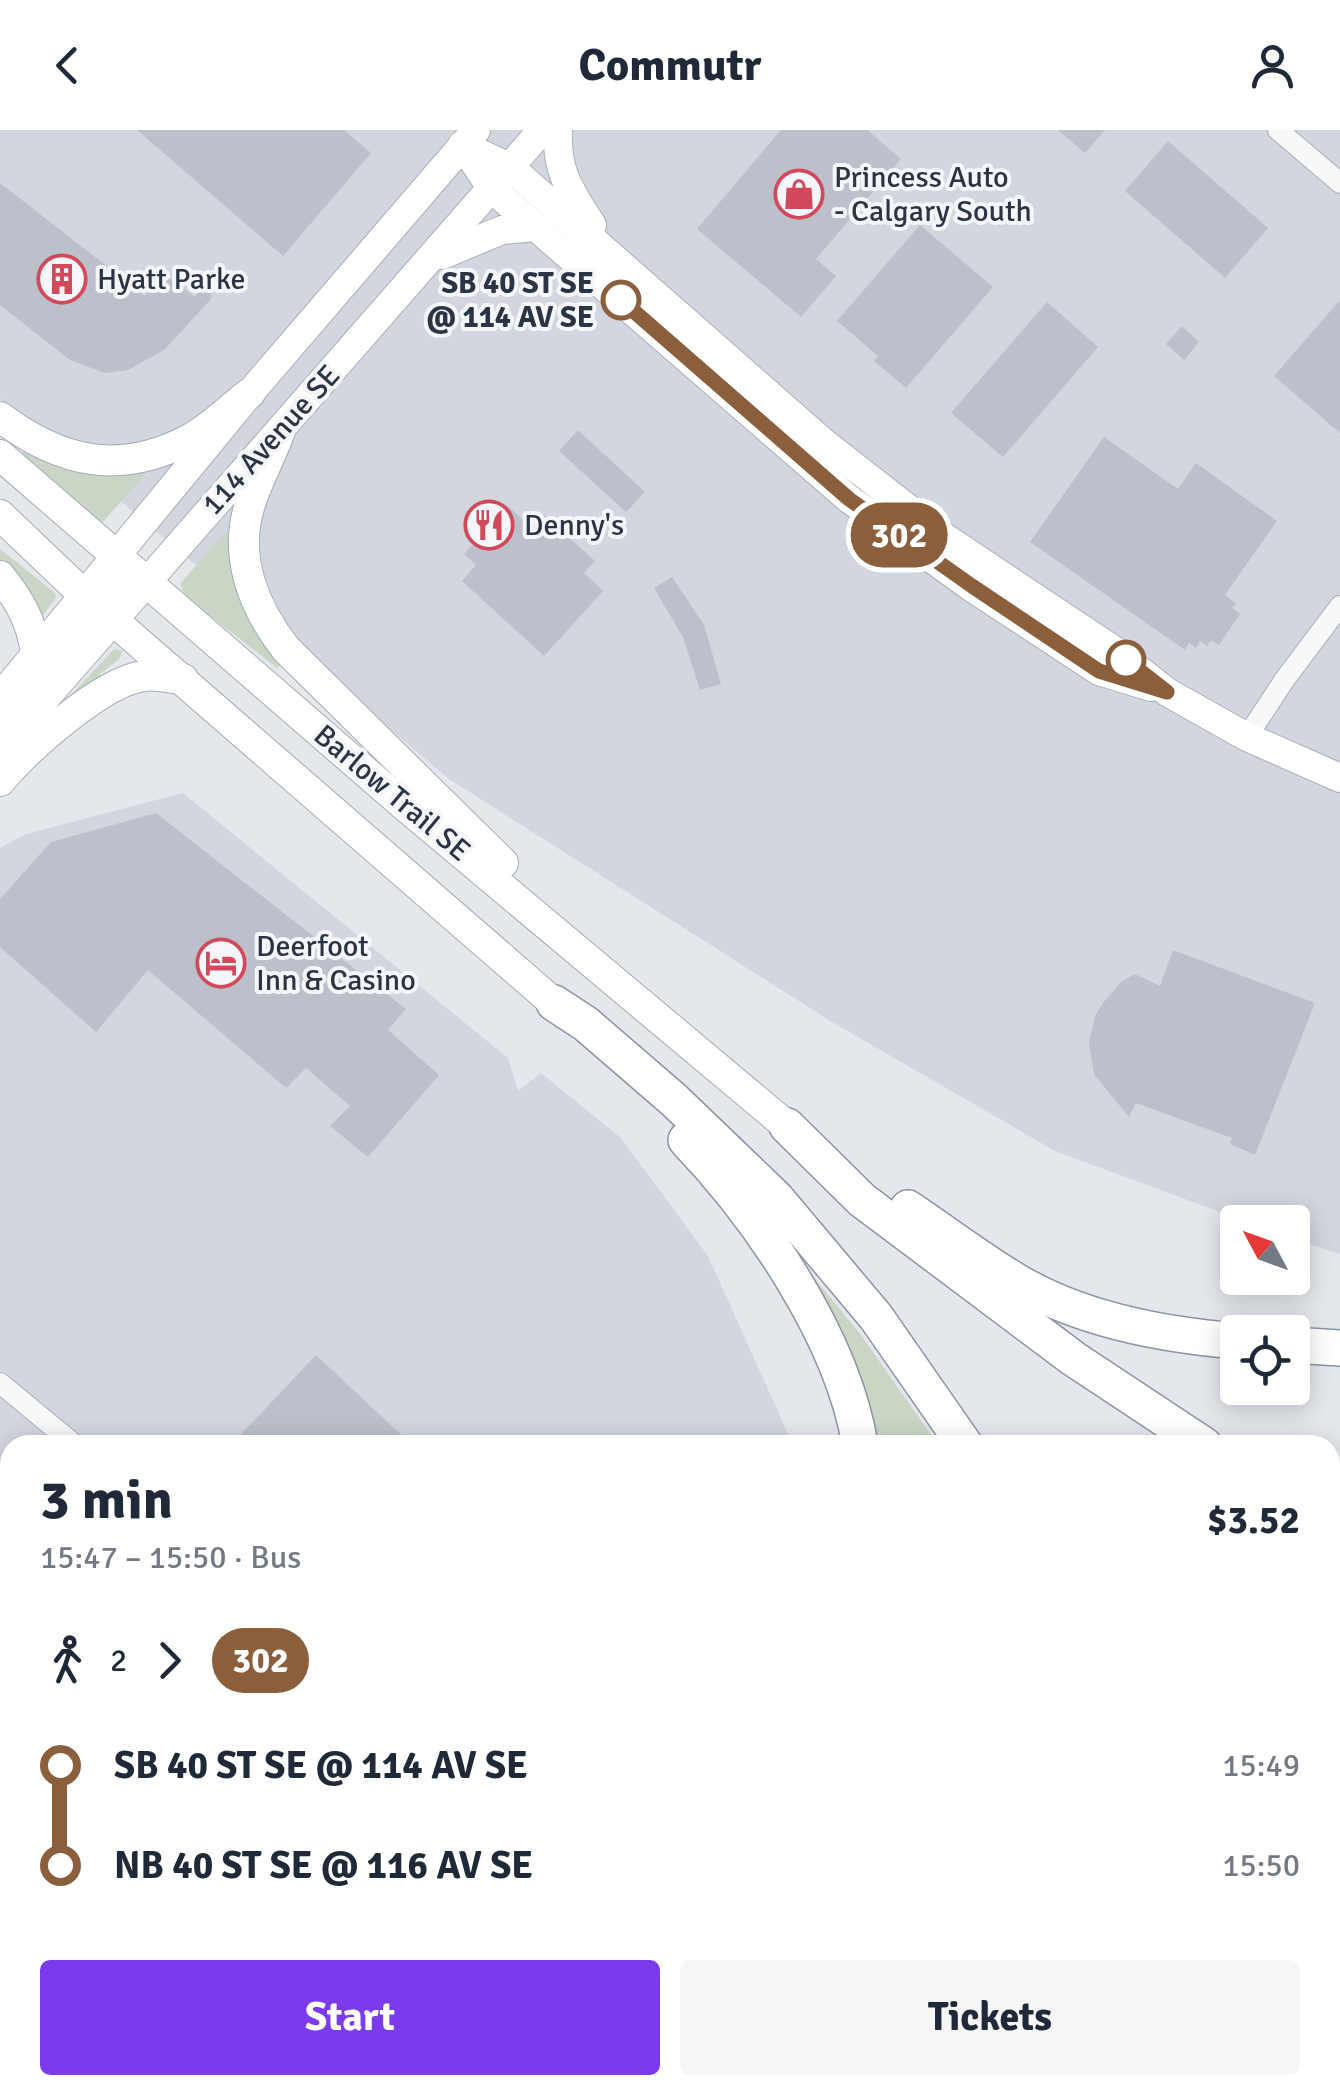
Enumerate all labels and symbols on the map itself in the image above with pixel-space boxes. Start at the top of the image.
place label: Princess Auto - Calgary South [834,159,1032,230]
shop icon: Princess Auto - Calgary South [773,168,825,220]
building icon: Hyatt Parke [36,253,88,305]
place label: Hyatt Parke [97,261,245,298]
place label: SB 40 ST SE @ 114 AV SE [426,265,594,336]
marker: SB 40 ST SE @ 114 AV SE [602,281,640,319]
street label: 114 Avenue SE [194,357,348,523]
restaurant icon: Denny's [463,499,515,551]
line badge: 302 [842,502,956,568]
place label: Denny's [524,507,624,544]
unlabelled marker [1107,641,1145,679]
street label: Barlow Trail SE [306,717,478,869]
place label: Deerfoot Inn & Casino [256,928,416,999]
hotel icon: Deerfoot Inn & Casino [195,937,247,989]
north arrow [1220,1205,1310,1295]

